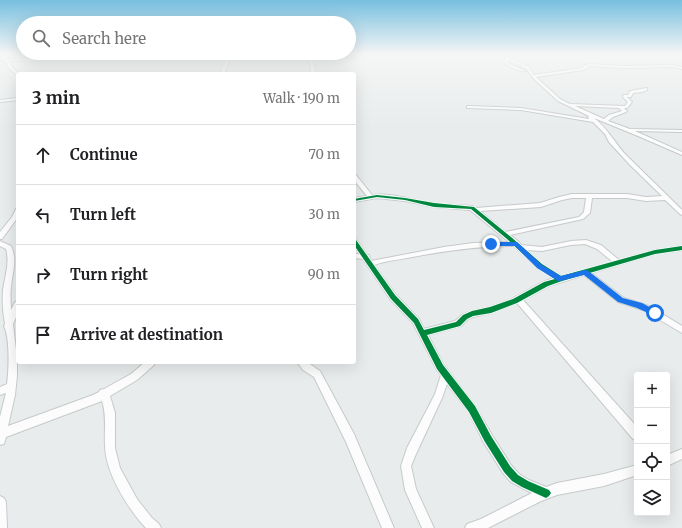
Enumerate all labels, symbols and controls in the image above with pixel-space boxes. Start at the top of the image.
search box [16,16,356,60]
icon: search [30,27,52,49]
text: Search here [62,29,146,48]
text: 3 min [32,87,80,109]
text: Walk · 190 m [263,90,340,107]
icon: ahead [32,144,54,166]
text: Continue [70,145,138,164]
text: 70 m [309,146,340,163]
icon: left [32,204,54,226]
text: Turn left [70,205,136,224]
text: 30 m [308,206,340,223]
route end [482,235,500,253]
icon: right [32,264,54,286]
text: Turn right [70,265,148,284]
text: 90 m [308,266,340,283]
route start [646,304,664,322]
icon: arrive [32,324,54,346]
text: Arrive at destination [70,325,223,344]
map controls [634,372,670,516]
button: + [634,372,670,408]
button: − [634,408,670,444]
button: locate [634,444,670,480]
button: layers [634,480,670,516]

